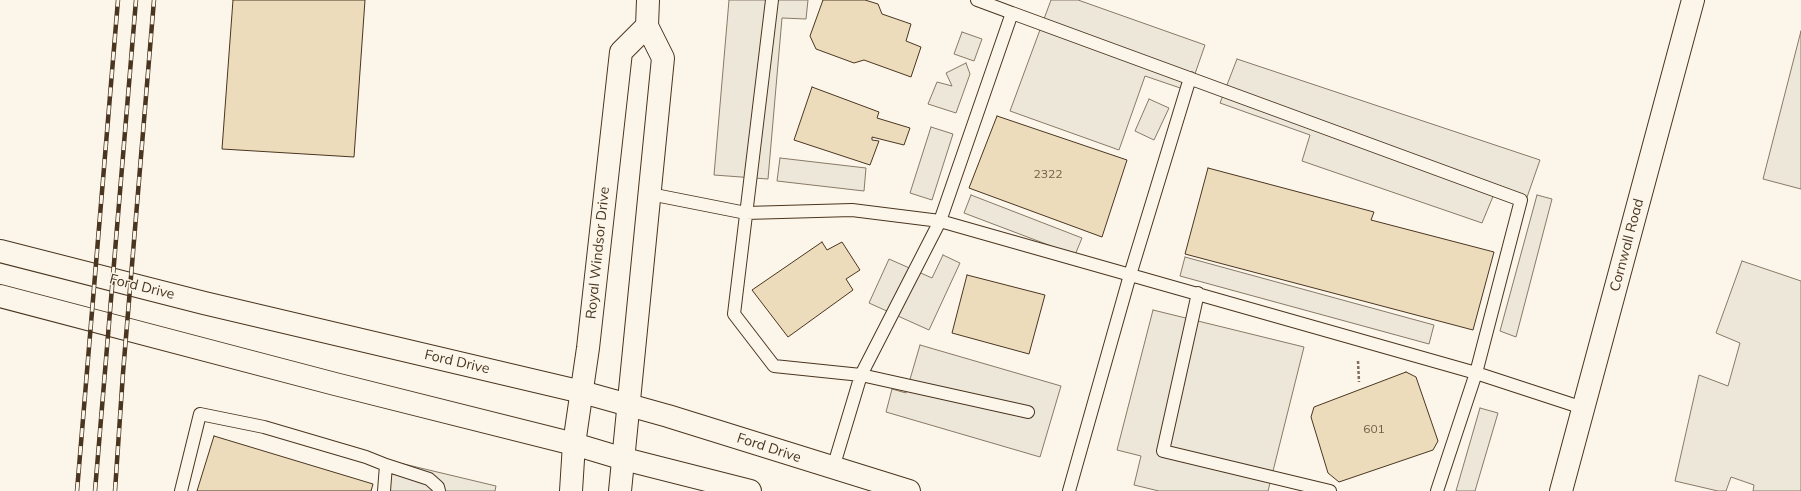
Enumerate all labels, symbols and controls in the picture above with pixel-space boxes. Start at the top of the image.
house number: 2322 [1034,167,1062,181]
street label: Royal Windsor Drive [583,186,613,320]
street label: Cornwall Road [1607,197,1647,293]
street label: Ford Drive [108,271,176,303]
street label: Ford Drive [423,346,491,378]
house number: 601 [1363,422,1385,436]
street label: Ford Drive [735,430,803,466]

